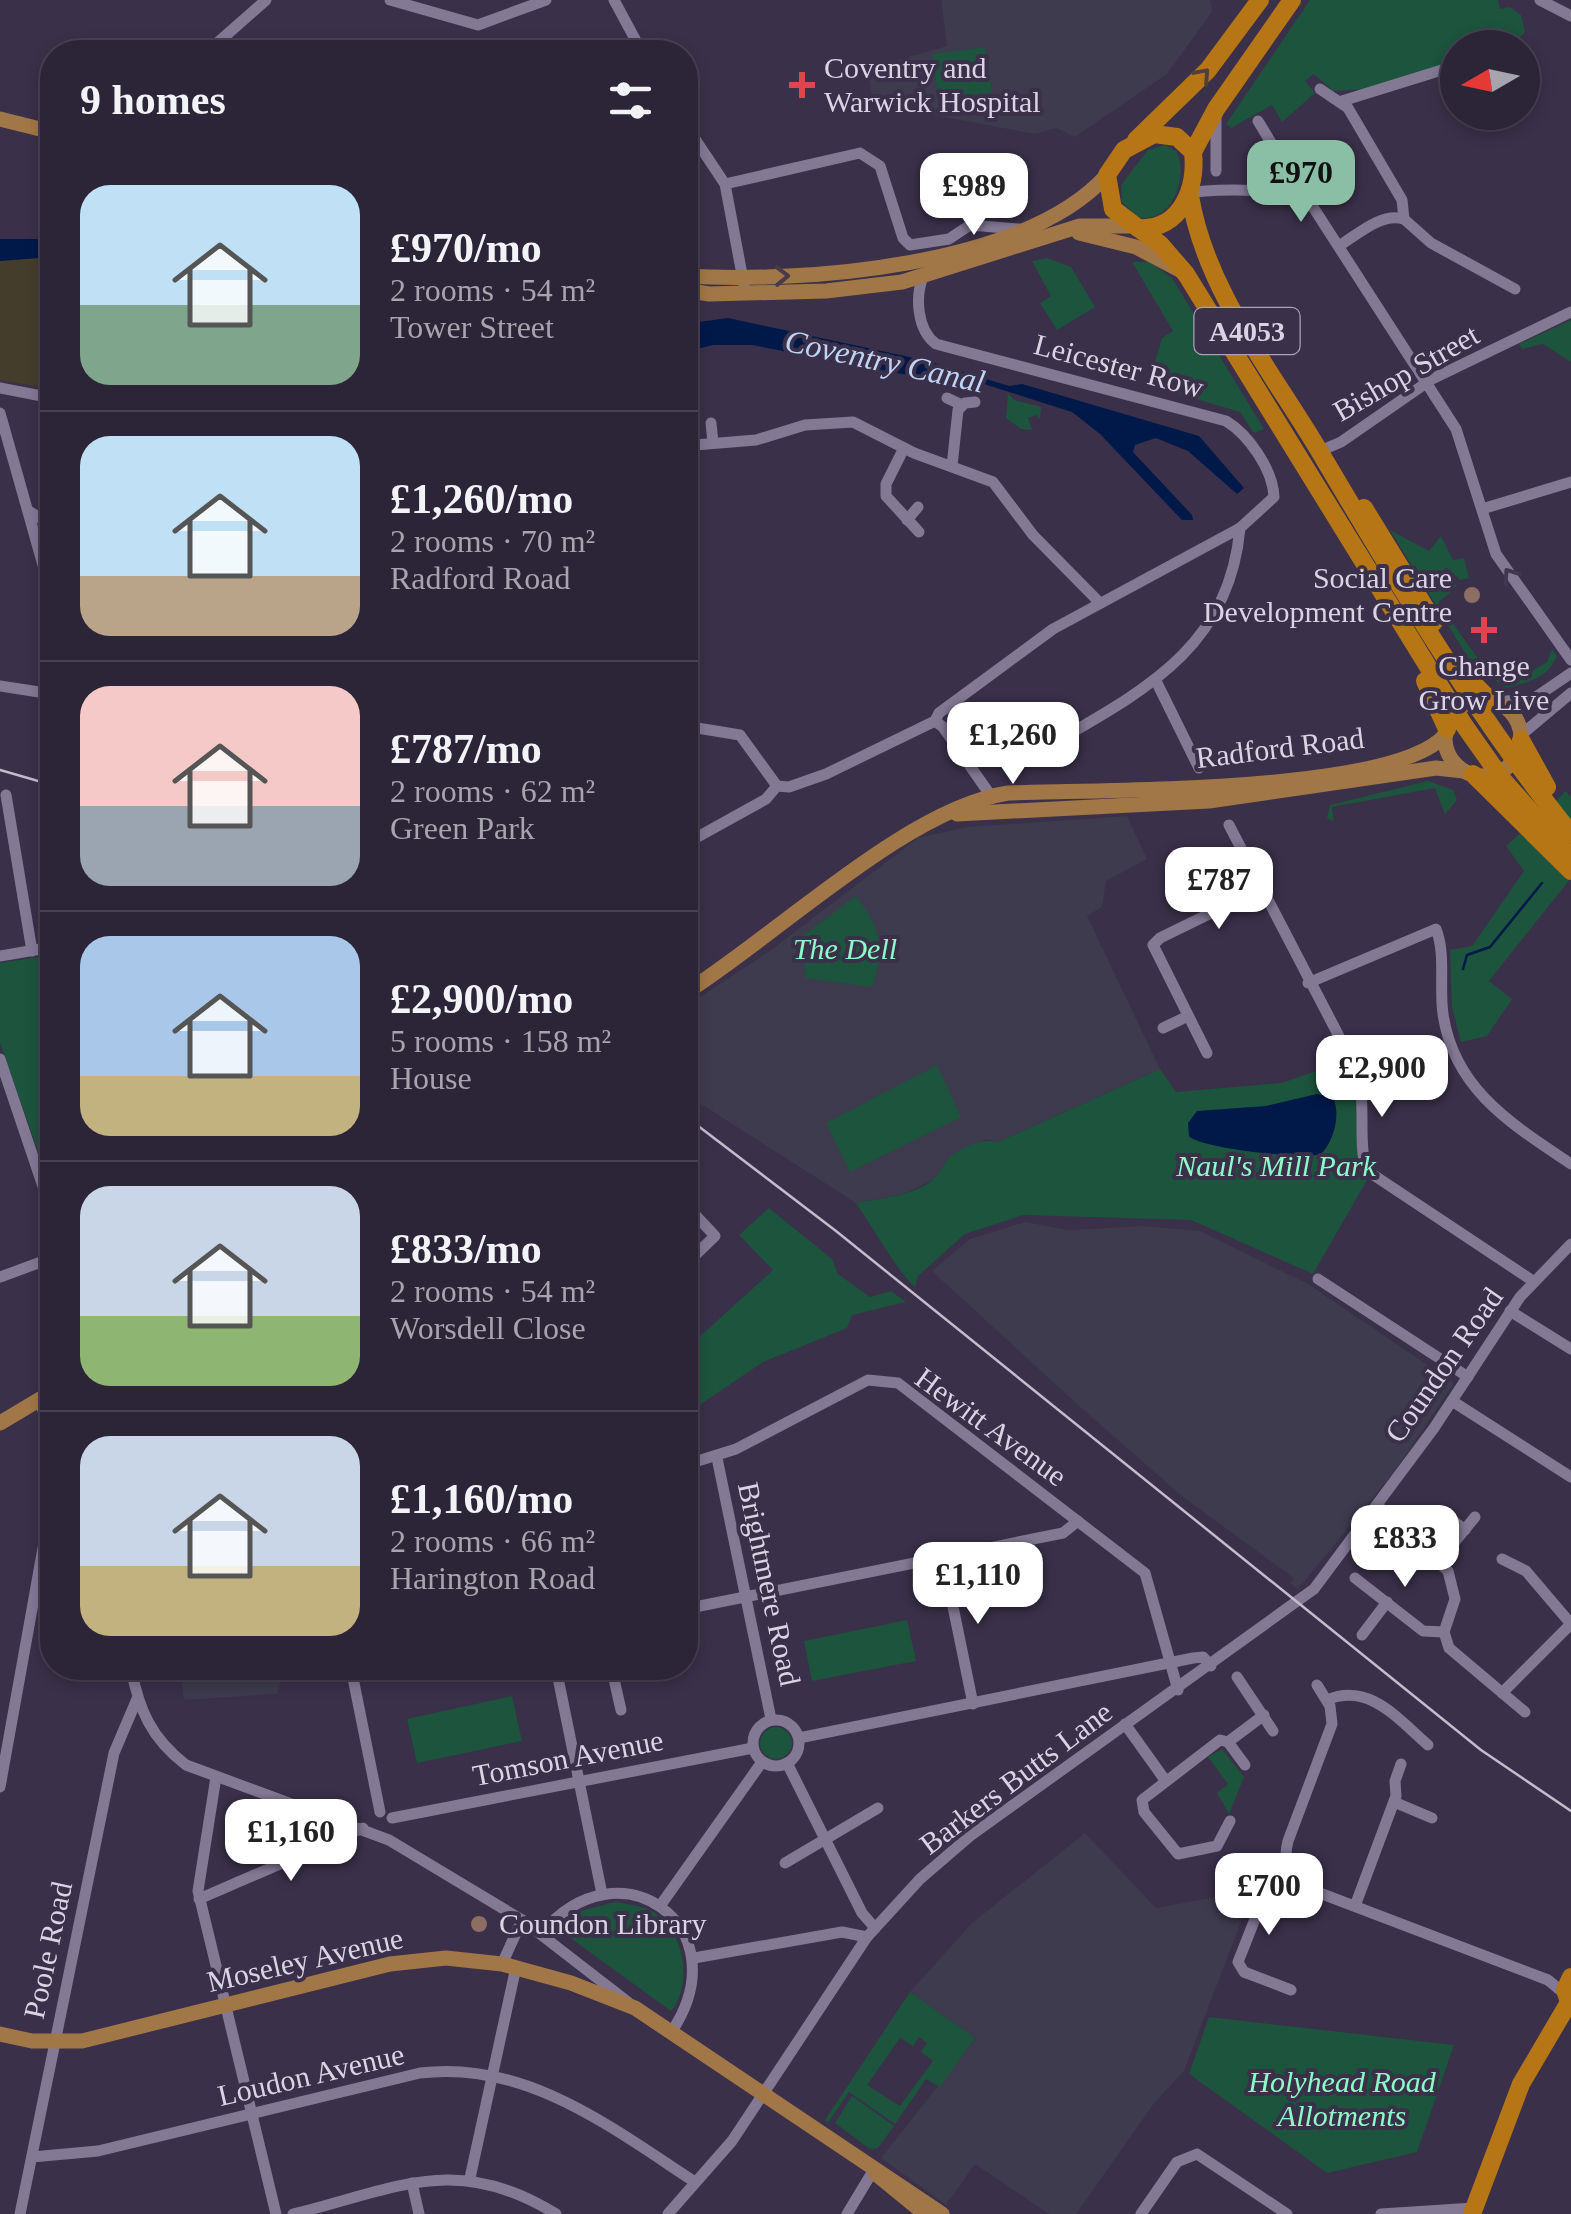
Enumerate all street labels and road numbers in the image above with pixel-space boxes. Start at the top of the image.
road number: A4053 [1194,308,1300,354]
street label: Bishop Street [1327,317,1485,427]
street label: Leicester Row [1031,327,1208,404]
street label: Radford Road [1194,721,1366,774]
street label: Coundon Road [1378,1281,1509,1448]
street label: Hewitt Avenue [909,1361,1073,1492]
street label: Brightmere Road [732,1479,807,1689]
street label: Barkers Butts Lane [913,1695,1118,1860]
street label: Tomson Avenue [470,1723,666,1792]
street label: Poole Road [17,1878,78,2021]
street label: Moseley Avenue [204,1921,406,1998]
street label: Loudon Avenue [214,2037,407,2112]

